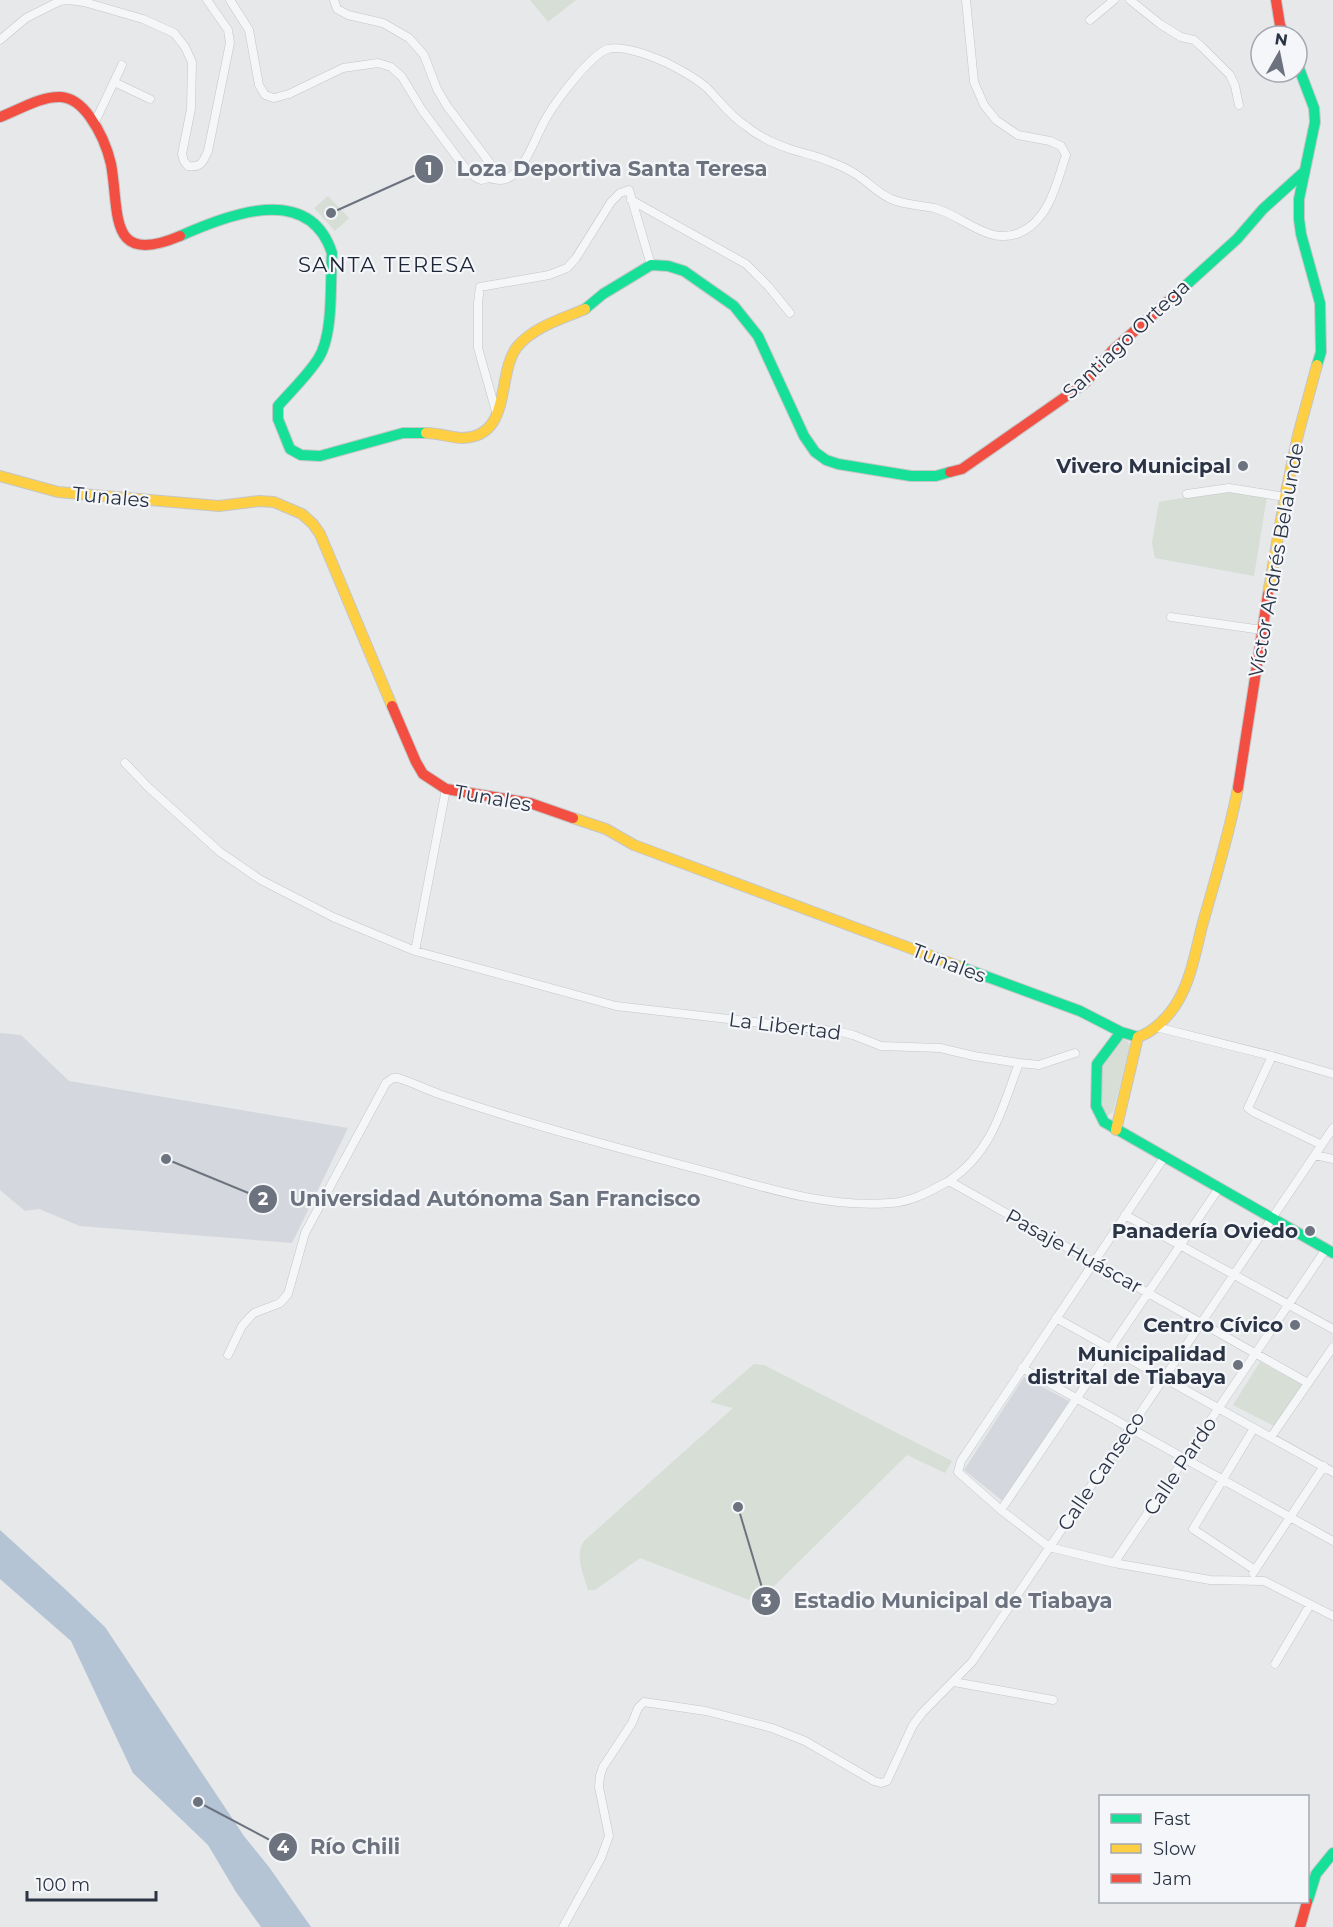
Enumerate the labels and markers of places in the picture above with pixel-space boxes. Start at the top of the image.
callout: Loza Deportiva Santa Teresa [414,149,779,188]
place label: Vivero Municipal [1055,454,1231,478]
marker: Vivero Municipal [1236,459,1250,473]
callout: Universidad Autónoma San Francisco [248,1179,713,1218]
place label: Panadería Oviedo [1112,1219,1298,1243]
marker: Panadería Oviedo [1303,1224,1317,1238]
place label: Centro Cívico [1143,1313,1283,1337]
marker: Centro Cívico [1288,1318,1302,1332]
place label: Municipalidad distrital de Tiabaya [1027,1342,1226,1389]
marker: Municipalidad distrital de Tiabaya [1231,1358,1245,1372]
callout: Estadio Municipal de Tiabaya [751,1581,1124,1620]
callout: Río Chili [268,1827,412,1866]

